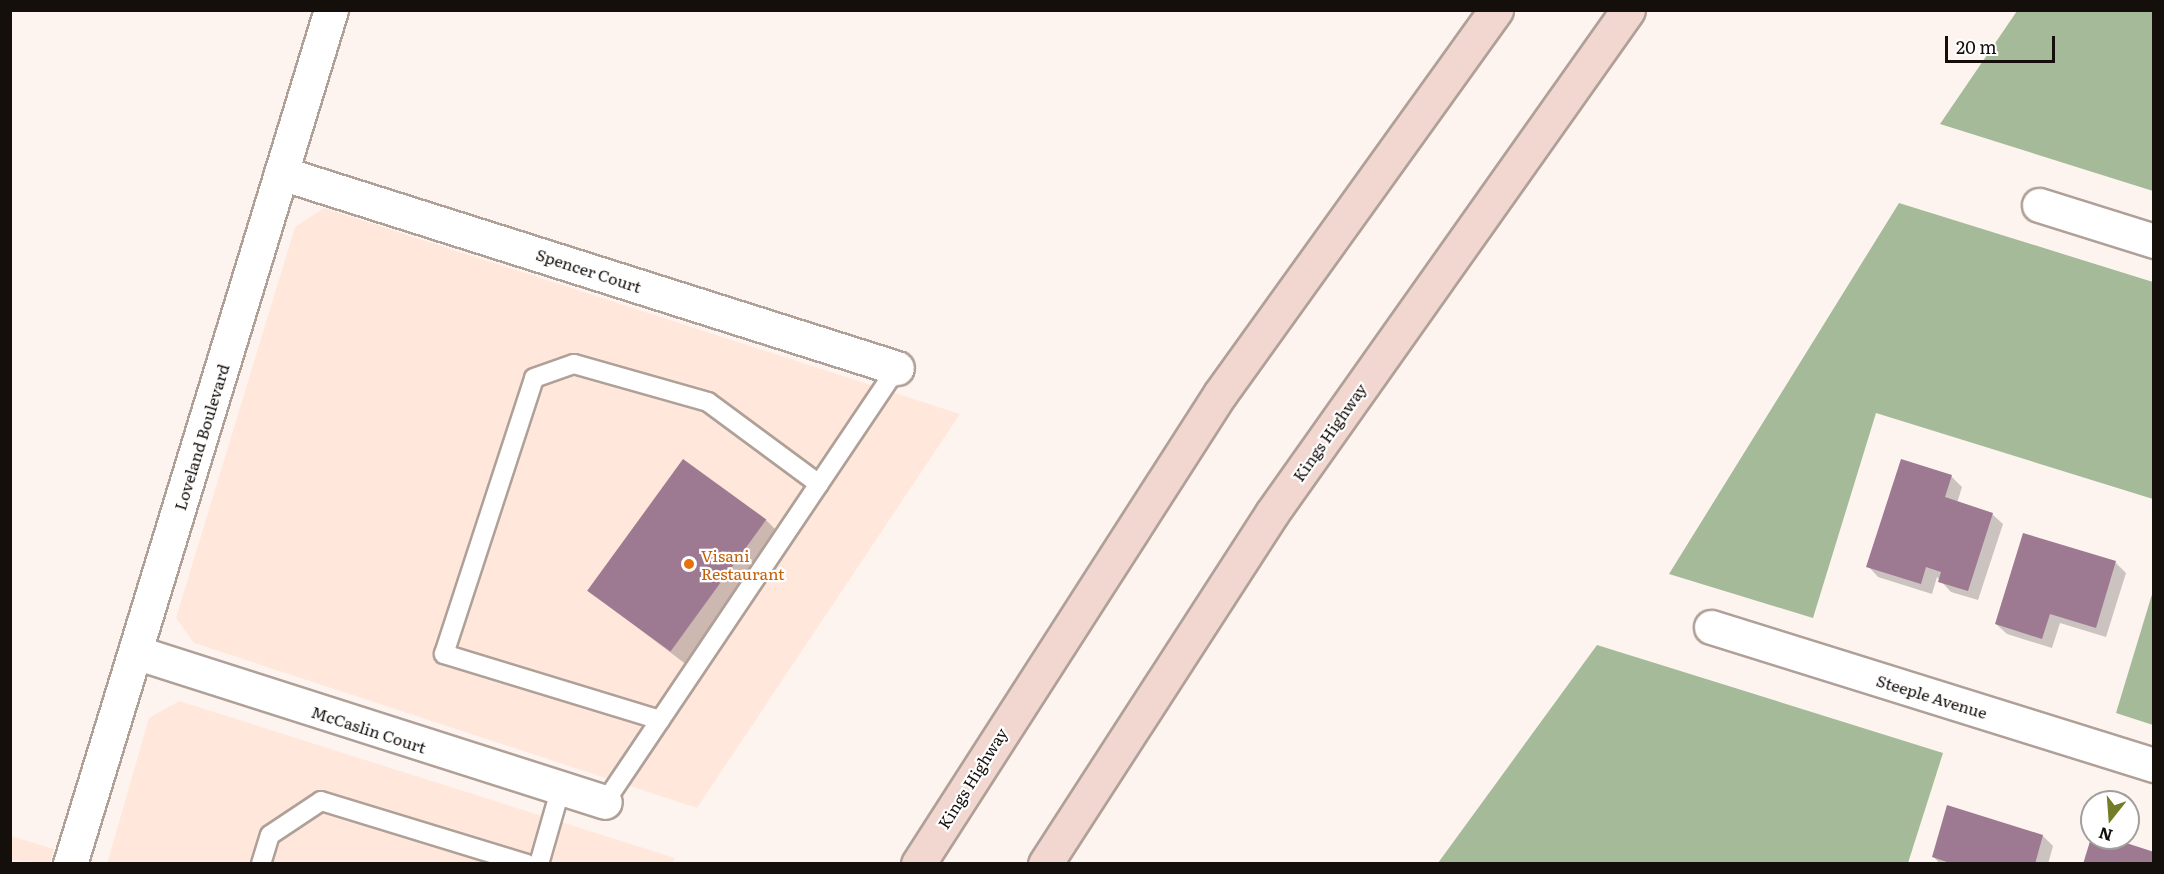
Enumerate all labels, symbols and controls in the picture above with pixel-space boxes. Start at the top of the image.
scale bar [1948,24,2058,62]
text: 20 m [1956,33,1997,60]
street label: Spencer Court [534,244,644,296]
street label: Loveland Boulevard [170,362,232,512]
street label: Kings Highway [1288,379,1370,485]
place label: Visani Restaurant [701,545,785,583]
marker: Visani Restaurant [682,557,696,571]
street label: Steeple Avenue [1874,670,1990,722]
street label: McCaslin Court [309,701,429,757]
street label: Kings Highway [933,724,1011,832]
north arrow [2080,790,2140,850]
text: N [2095,822,2115,849]

